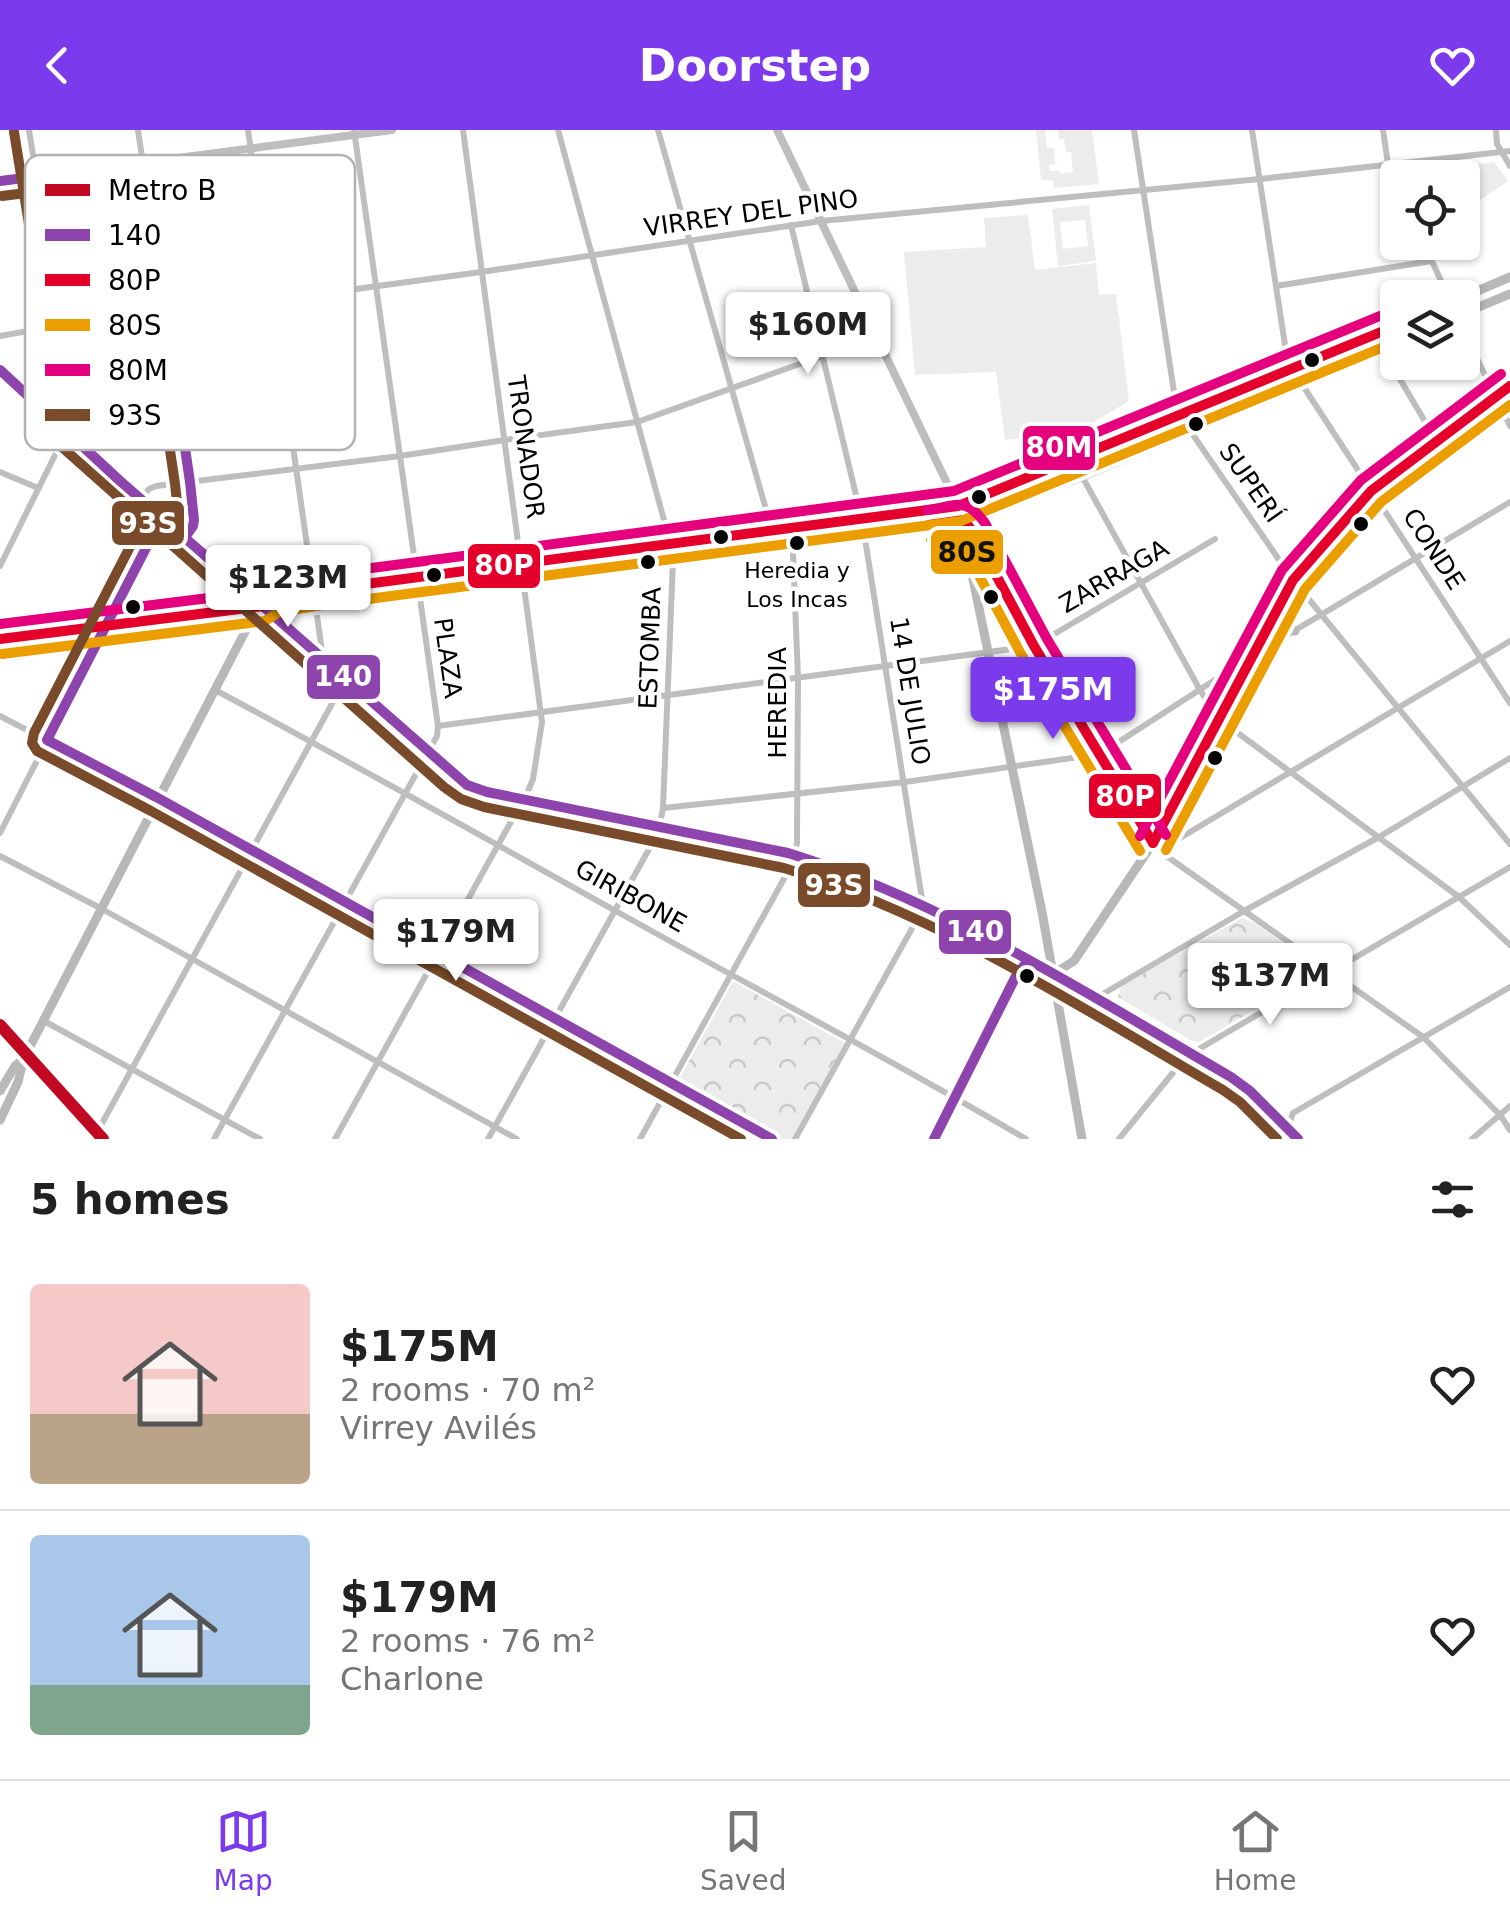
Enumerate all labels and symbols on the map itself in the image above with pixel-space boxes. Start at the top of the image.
legend [25,155,355,450]
text: Metro B [108,174,217,207]
street label: VIRREY DEL PINO [642,184,860,242]
text: 140 [108,219,161,252]
text: 80P [108,264,161,297]
pin: $160M [738,292,878,377]
text: 80S [108,309,161,342]
unlabelled marker [1302,350,1322,370]
text: 80M [108,354,168,387]
street label: TRONADOR [501,372,550,521]
text: 93S [108,399,161,432]
unlabelled marker [1186,414,1206,434]
line badge: 80M [1021,424,1097,472]
text: 80M [1026,431,1092,464]
street label: SUPERÍ [1213,438,1289,528]
unlabelled marker [969,487,989,507]
line badge: 93S [110,499,186,547]
street label: CONDE [1397,503,1471,595]
text: 93S [118,507,178,540]
unlabelled marker [1351,514,1371,534]
unlabelled marker [711,527,731,547]
line badge: 80S [929,528,1005,576]
marker: Heredia y Los Incas [787,533,807,553]
street label: ZARRAGA [1054,533,1174,619]
text: 80S [937,536,997,569]
line badge: 80P [466,542,542,590]
pin: $123M [218,545,358,630]
text: 80P [474,549,534,582]
unlabelled marker [638,552,658,572]
place label: Heredia y Los Incas [744,558,850,612]
unlabelled marker [424,565,444,585]
street label: ESTOMBA [633,586,667,710]
unlabelled marker [981,587,1001,607]
unlabelled marker [123,597,143,617]
street label: 14 DE JULIO [884,615,936,767]
street label: PLAZA [428,616,468,700]
street label: HEREDIA [763,647,792,759]
line badge: 140 [305,653,382,701]
pin: $175M [983,657,1123,742]
text: 140 [314,660,372,693]
unlabelled marker [1205,748,1225,768]
line badge: 80P [1087,772,1163,820]
text: 80P [1095,780,1155,813]
street label: GIRIBONE [570,854,692,938]
line badge: 93S [796,861,872,909]
text: 93S [804,869,864,902]
pin: $179M [386,899,526,984]
line badge: 140 [937,908,1013,956]
text: 140 [946,915,1004,948]
pin: $137M [1200,943,1340,1028]
unlabelled marker [1017,966,1037,986]

